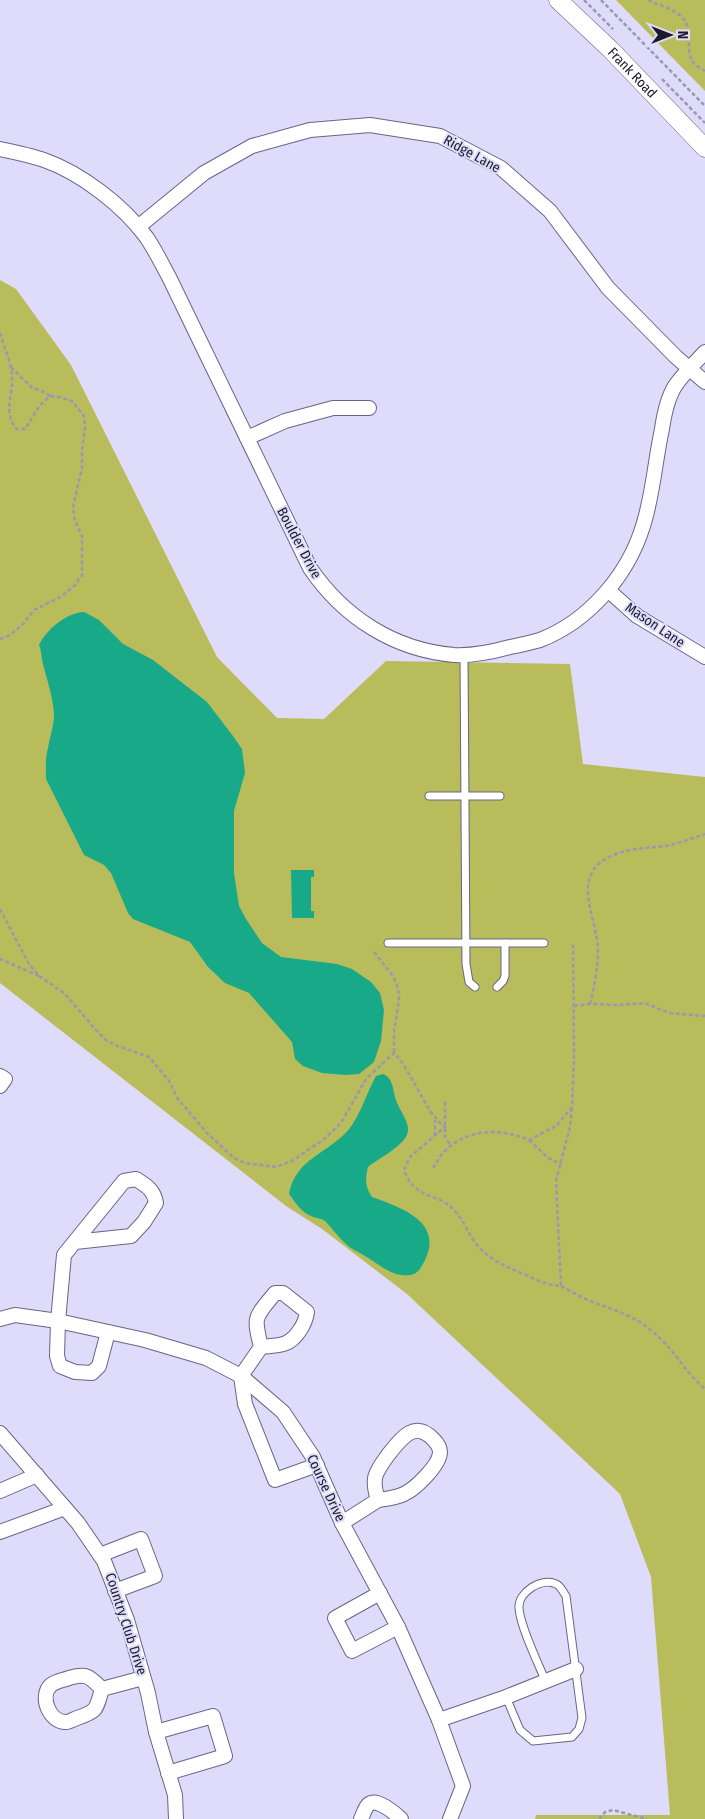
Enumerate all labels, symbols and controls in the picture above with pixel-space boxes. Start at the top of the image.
north arrow [645,10,695,60]
text: N [674,31,691,39]
street label: Frank Road [605,44,661,101]
street label: Ridge Lane [441,131,504,177]
street label: Boulder Drive [273,504,325,582]
street label: Mason Lane [622,599,688,651]
street label: Course Drive [303,1452,349,1524]
street label: Country Club Drive [101,1571,151,1677]

